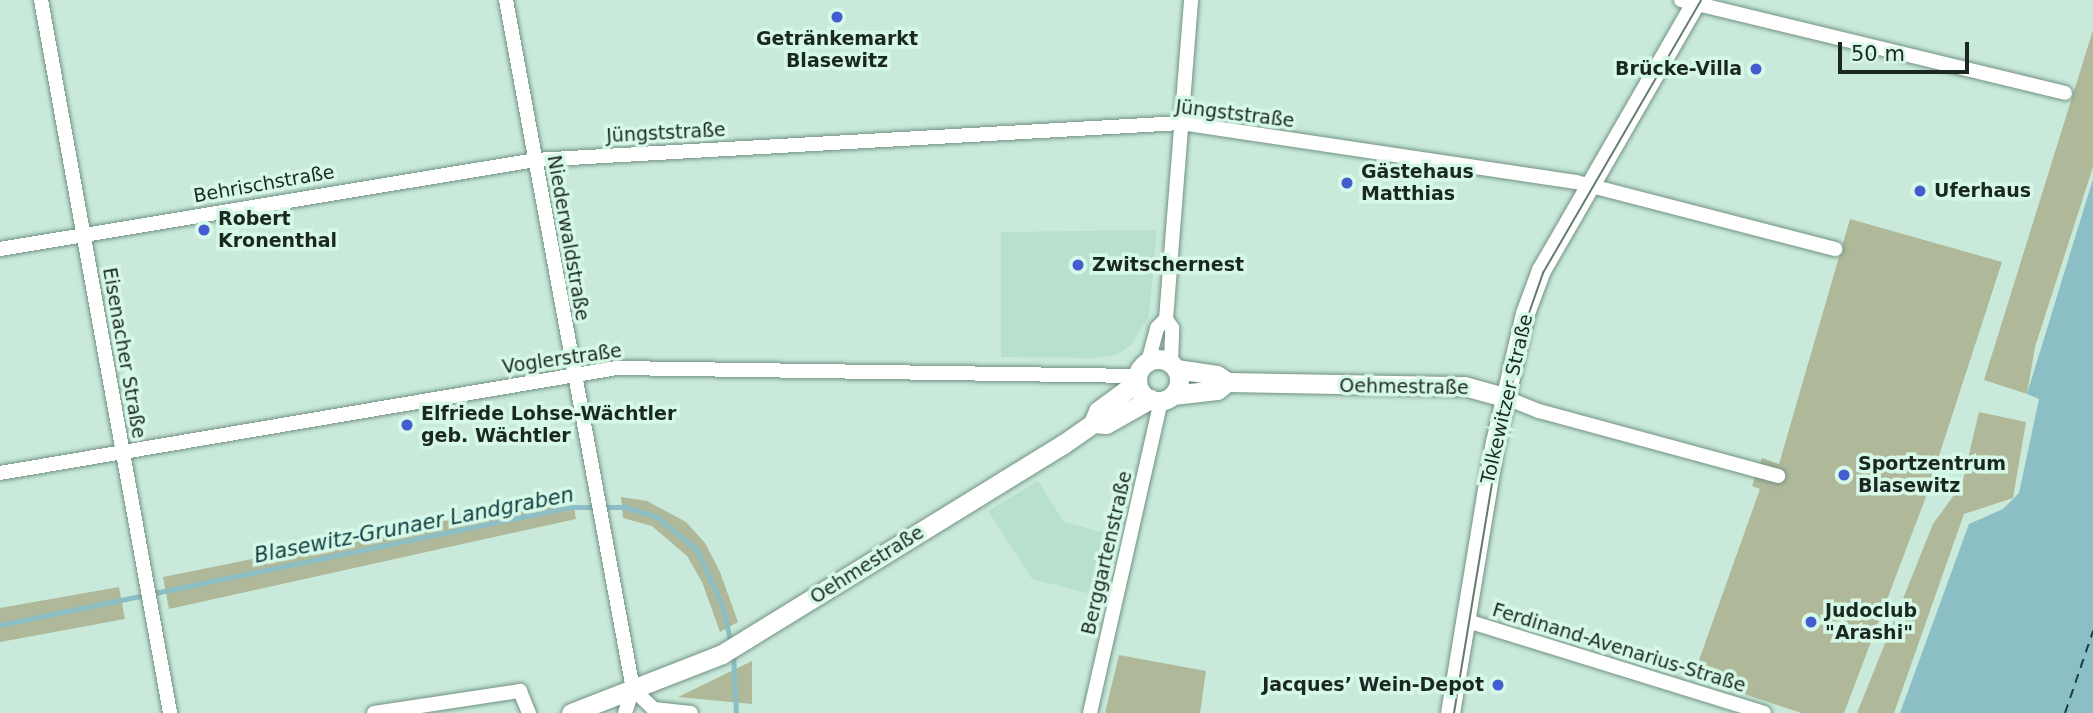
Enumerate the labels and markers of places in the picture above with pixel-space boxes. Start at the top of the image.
marker: Getränkemarkt Blasewitz [829,9,845,25]
place label: Getränkemarkt Blasewitz [756,28,918,72]
place label: Brücke-Villa [1615,58,1742,80]
marker: Brücke-Villa [1748,61,1764,77]
place label: Gästehaus Matthias [1361,161,1474,205]
marker: Gästehaus Matthias [1339,175,1355,191]
place label: Uferhaus [1934,180,2031,202]
marker: Uferhaus [1912,183,1928,199]
place label: Robert Kronenthal [218,208,337,252]
marker: Robert Kronenthal [196,222,212,238]
place label: Zwitschernest [1092,254,1244,276]
marker: Zwitschernest [1070,257,1086,273]
place label: Elfriede Lohse-Wächtler geb. Wächtler [421,403,676,447]
marker: Elfriede Lohse-Wächtler geb. Wächtler [399,417,415,433]
place label: Sportzentrum Blasewitz [1858,453,2006,497]
marker: Sportzentrum Blasewitz [1836,467,1852,483]
place label: Judoclub "Arashi" [1825,600,1917,644]
marker: Judoclub "Arashi" [1803,614,1819,630]
place label: Jacques’ Wein-Depot [1262,674,1484,696]
marker: Jacques’ Wein-Depot [1490,677,1506,693]

